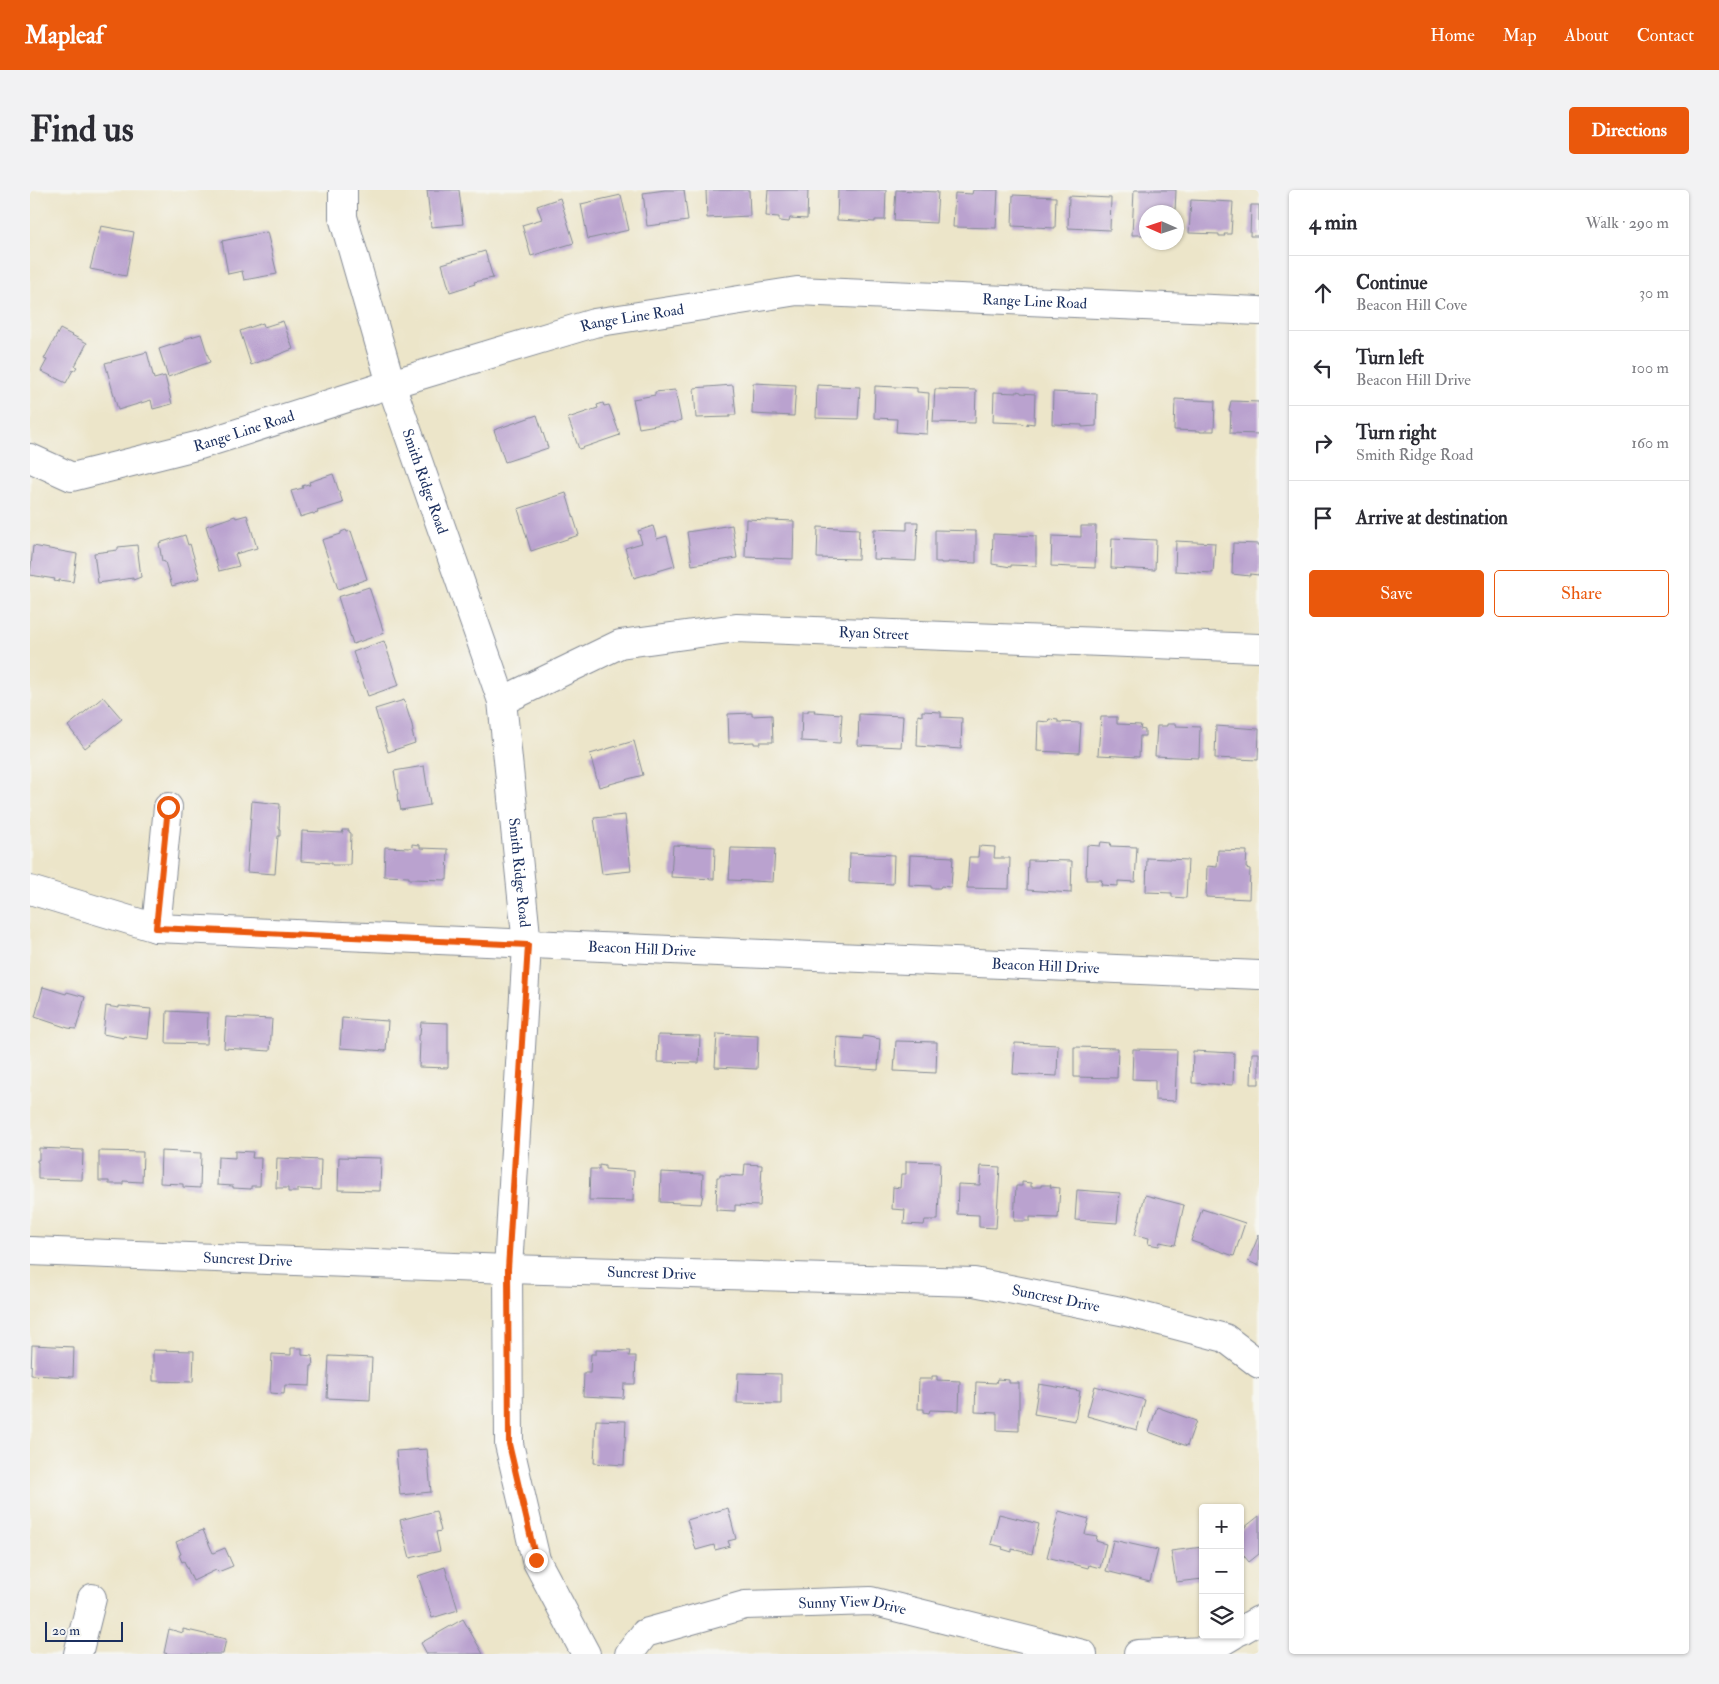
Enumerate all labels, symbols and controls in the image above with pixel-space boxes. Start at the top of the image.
text: Mapleaf [25,20,104,51]
text: Home [1430,24,1475,47]
text: Map [1503,24,1537,47]
text: About [1565,24,1609,47]
text: Contact [1637,24,1694,47]
button: Directions [1569,107,1689,154]
text: Find us [30,108,134,152]
north arrow [1139,205,1184,250]
text: 4 min [1309,209,1357,236]
text: Walk · 290 m [1586,213,1669,233]
text: Continue [1356,271,1427,295]
icon: ahead [1309,279,1337,307]
text: 30 m [1639,283,1669,303]
street label: Range Line Road [982,290,1088,314]
text: Beacon Hill Cove [1356,295,1467,315]
street label: Range Line Road [578,300,686,337]
text: Turn left [1356,346,1424,370]
icon: left [1309,354,1337,382]
text: 100 m [1631,358,1669,378]
text: Beacon Hill Drive [1356,370,1471,390]
street label: Range Line Road [191,406,297,456]
text: Turn right [1356,421,1436,445]
street label: Smith Ridge Road [397,426,452,537]
icon: right [1309,429,1337,457]
text: 160 m [1631,433,1669,453]
text: Smith Ridge Road [1356,445,1473,465]
icon: arrive [1309,504,1337,532]
text: Arrive at destination [1356,506,1508,530]
button: Save [1309,570,1484,617]
button: Share [1494,570,1669,617]
street label: Ryan Street [838,623,909,645]
route start [157,796,180,819]
street label: Smith Ridge Road [504,817,534,929]
street label: Beacon Hill Drive [588,937,696,961]
street label: Beacon Hill Drive [991,955,1100,978]
street label: Suncrest Drive [203,1249,293,1271]
street label: Suncrest Drive [607,1263,696,1284]
street label: Suncrest Drive [1010,1281,1101,1317]
map controls [1199,1504,1244,1639]
button: + [1199,1504,1244,1549]
route end [525,1549,548,1572]
button: − [1199,1549,1244,1594]
street label: Sunny View Drive [798,1592,908,1619]
button: layers [1199,1594,1244,1639]
scale bar [45,1619,122,1642]
text: 20 m [52,1622,80,1639]

